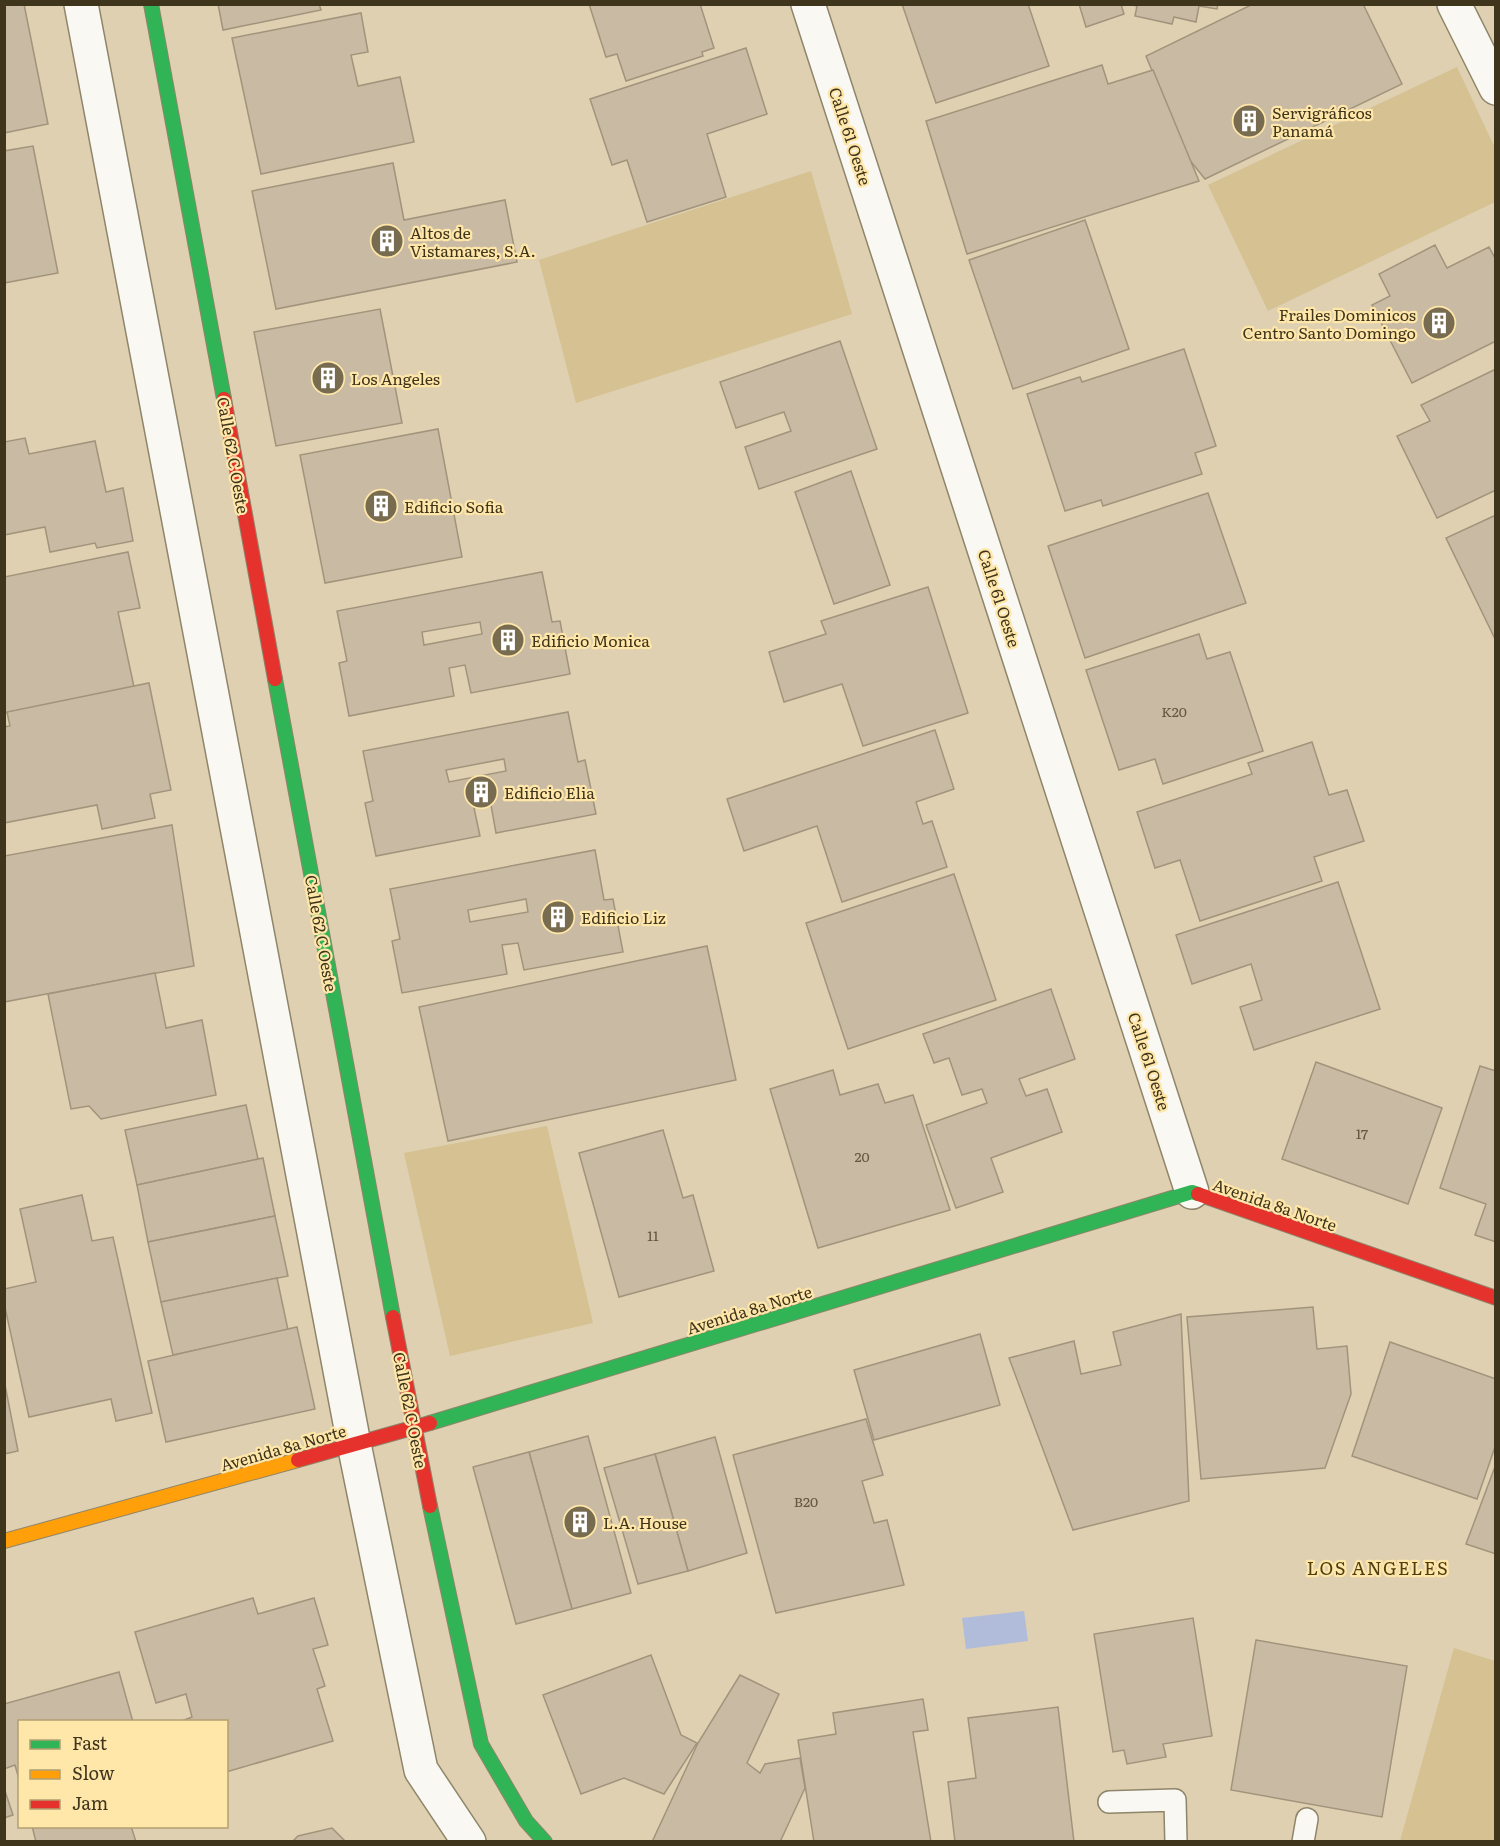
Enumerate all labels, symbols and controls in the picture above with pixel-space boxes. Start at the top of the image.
street label: Calle 61 Oeste [824,84,878,188]
place label: Servigráficos Panamá [1272,100,1372,142]
building icon: Servigráficos Panamá [1231,103,1267,139]
place label: Altos de Vistamares, S.A. [410,220,536,262]
building icon: Altos de Vistamares, S.A. [369,223,405,259]
place label: Frailes Dominicos Centro Santo Domingo [1243,302,1416,344]
building icon: Frailes Dominicos Centro Santo Domingo [1421,305,1457,341]
building icon: Los Angeles [310,360,346,396]
place label: Los Angeles [351,366,440,390]
street label: Calle 62 C Oeste [212,395,256,515]
building icon: Edificio Sofia [363,488,399,524]
place label: Edificio Sofia [404,494,504,518]
street label: Calle 61 Oeste [973,546,1027,650]
building icon: Edificio Monica [490,622,526,658]
place label: Edificio Monica [531,628,650,652]
house number: K20 [1161,701,1187,721]
building icon: Edificio Elia [463,774,499,810]
place label: Edificio Elia [504,780,595,804]
street label: Calle 62 C Oeste [300,873,344,993]
building icon: Edificio Liz [540,899,576,935]
place label: Edificio Liz [581,905,666,929]
street label: Calle 61 Oeste [1123,1009,1177,1113]
house number: 17 [1356,1123,1368,1143]
house number: 20 [854,1146,870,1166]
street label: Avenida 8a Norte [1210,1172,1340,1236]
house number: 11 [647,1225,659,1245]
street label: Avenida 8a Norte [683,1279,815,1339]
street label: Calle 62 C Oeste [388,1350,434,1470]
street label: Avenida 8a Norte [217,1418,349,1476]
house number: B20 [794,1491,818,1511]
building icon: L.A. House [562,1504,598,1540]
place label: L.A. House [603,1510,687,1534]
district label: LOS ANGELES [1307,1554,1449,1581]
legend [18,1720,228,1828]
text: Fast [72,1729,108,1756]
text: Slow [72,1759,115,1786]
text: Jam [72,1789,108,1816]

